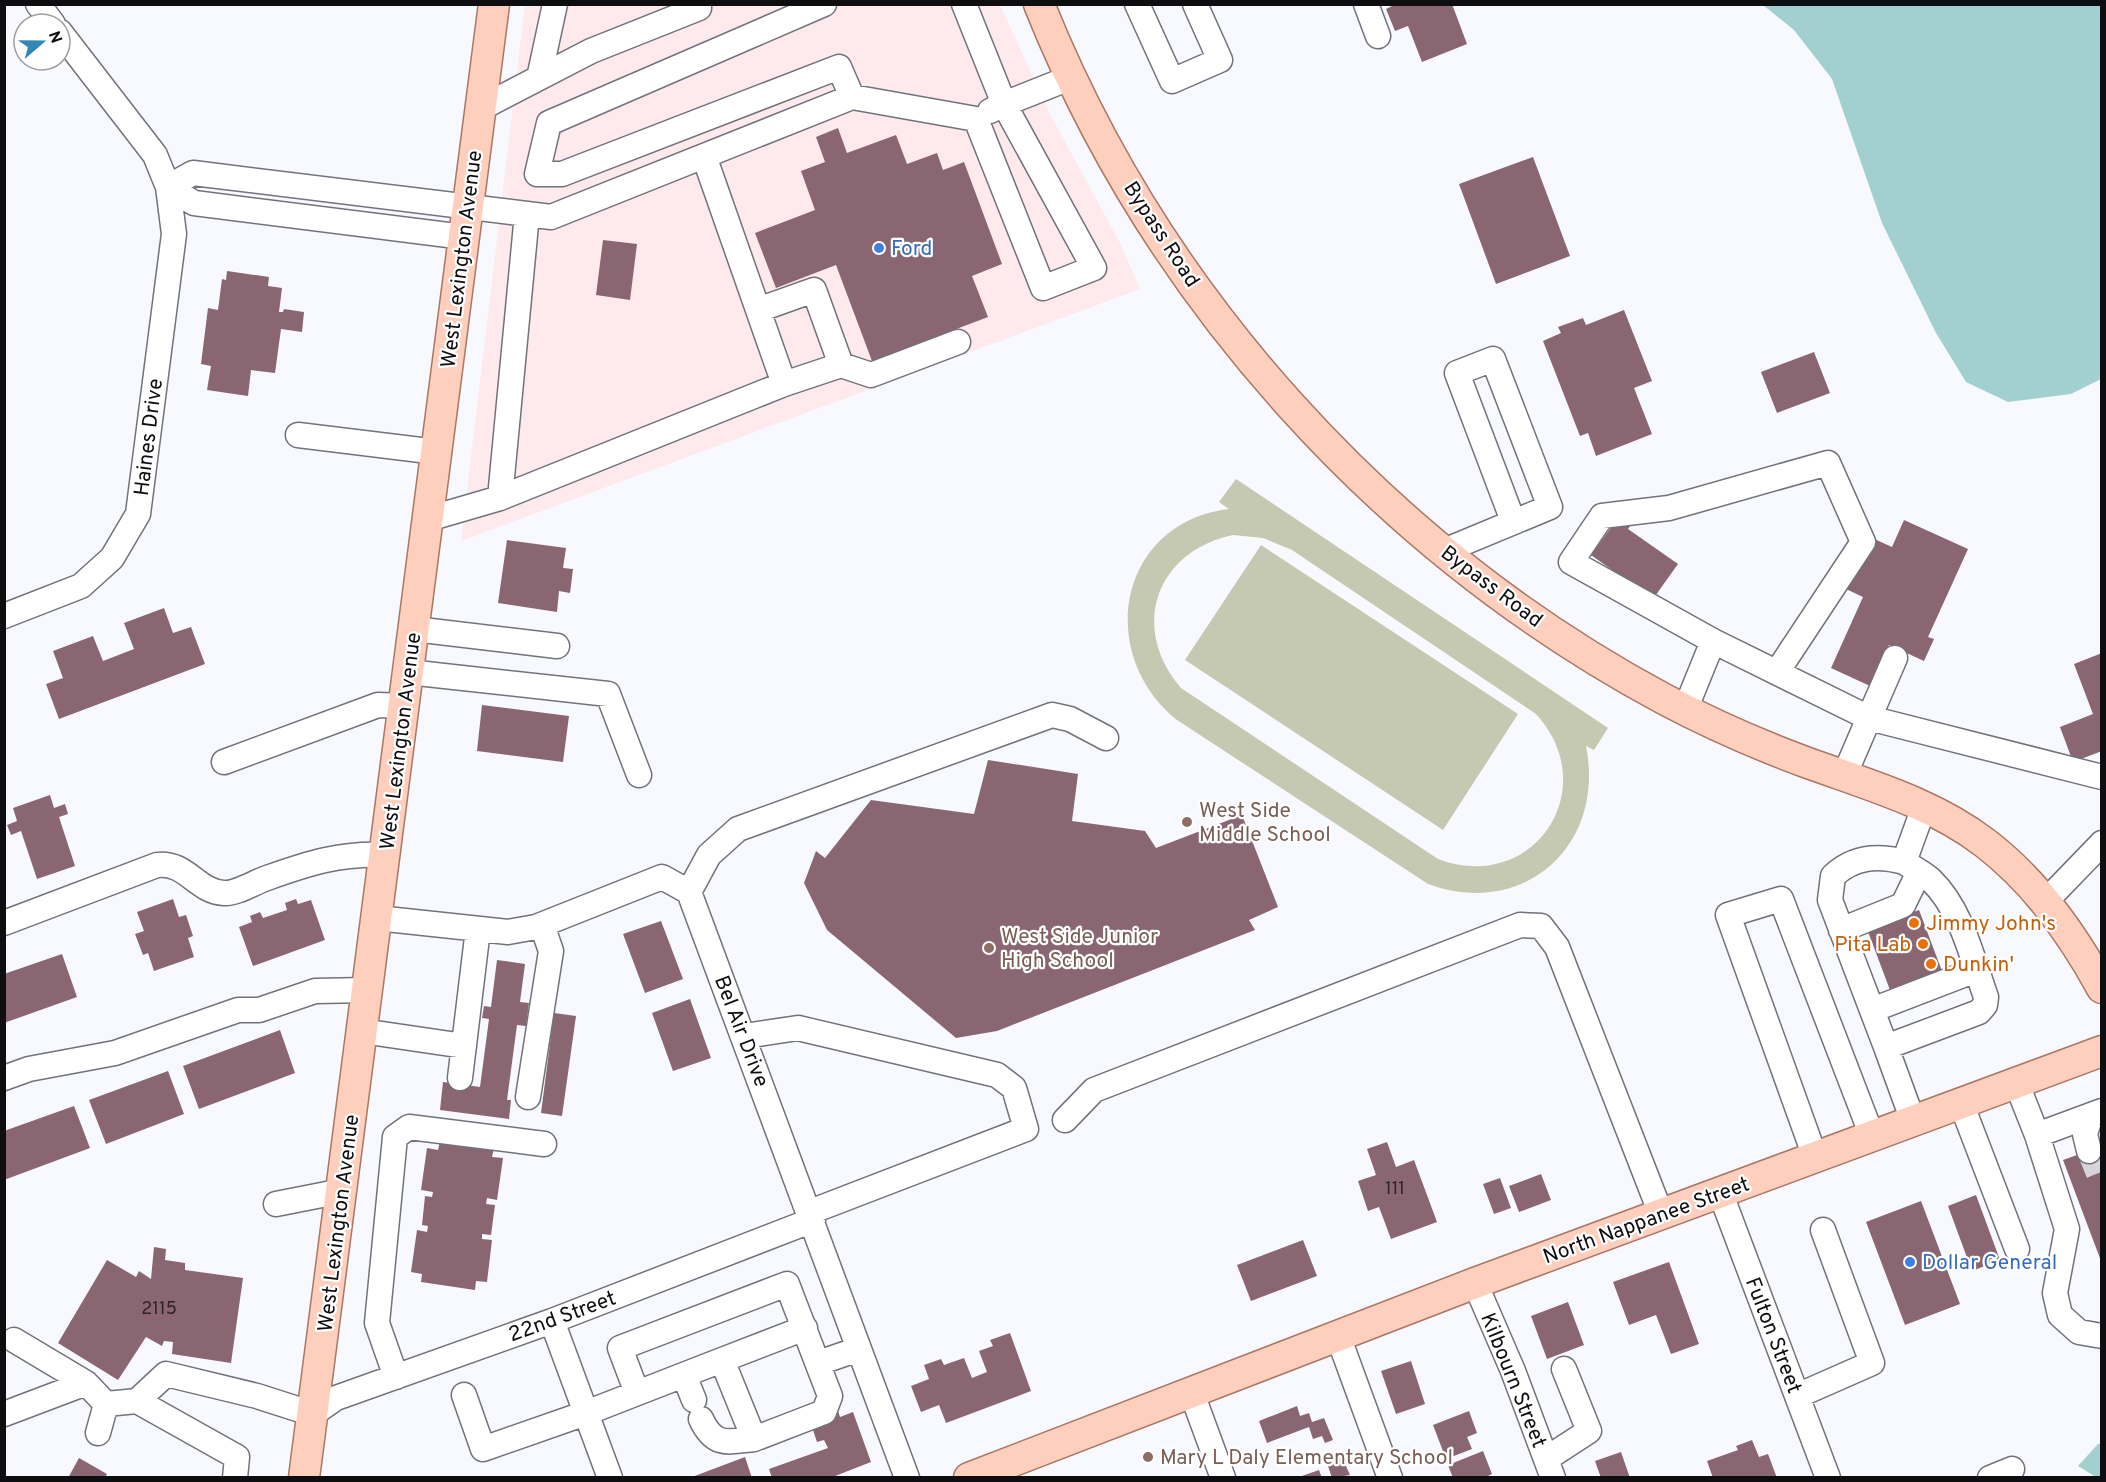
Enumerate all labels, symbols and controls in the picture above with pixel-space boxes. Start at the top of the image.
north arrow [12,12,72,72]
text: N [43,29,66,46]
street label: West Lexington Avenue [436,149,489,369]
street label: Bypass Road [1116,177,1205,293]
place label: Ford [891,236,932,263]
marker: Ford [872,241,886,255]
street label: Haines Drive [129,377,170,497]
street label: Bypass Road [1435,540,1548,634]
street label: West Lexington Avenue [375,631,428,851]
place label: West Side Middle School [1199,798,1331,849]
marker: West Side Middle School [1180,815,1194,829]
place label: Jimmy John's [1926,911,2056,938]
marker: Jimmy John's [1907,916,1921,930]
place label: West Side Junior High School [1001,924,1158,975]
place label: Pita Lab [1834,932,1911,959]
marker: Pita Lab [1916,937,1930,951]
marker: West Side Junior High School [982,941,996,955]
place label: Dunkin' [1943,952,2014,979]
marker: Dunkin' [1924,957,1938,971]
street label: Bel Air Drive [707,972,774,1091]
street label: West Lexington Avenue [313,1113,366,1333]
street label: North Nappanee Street [1539,1171,1754,1271]
house number: 111 [1385,1178,1405,1201]
place label: Dollar General [1922,1250,2057,1277]
marker: Dollar General [1903,1255,1917,1269]
street label: Fulton Street [1738,1274,1807,1397]
street label: 22nd Street [505,1286,620,1349]
house number: 2115 [141,1298,177,1321]
street label: Kilbourn Street [1473,1309,1552,1452]
place label: Mary L Daly Elementary School [1160,1445,1453,1472]
marker: Mary L Daly Elementary School [1141,1450,1155,1464]

